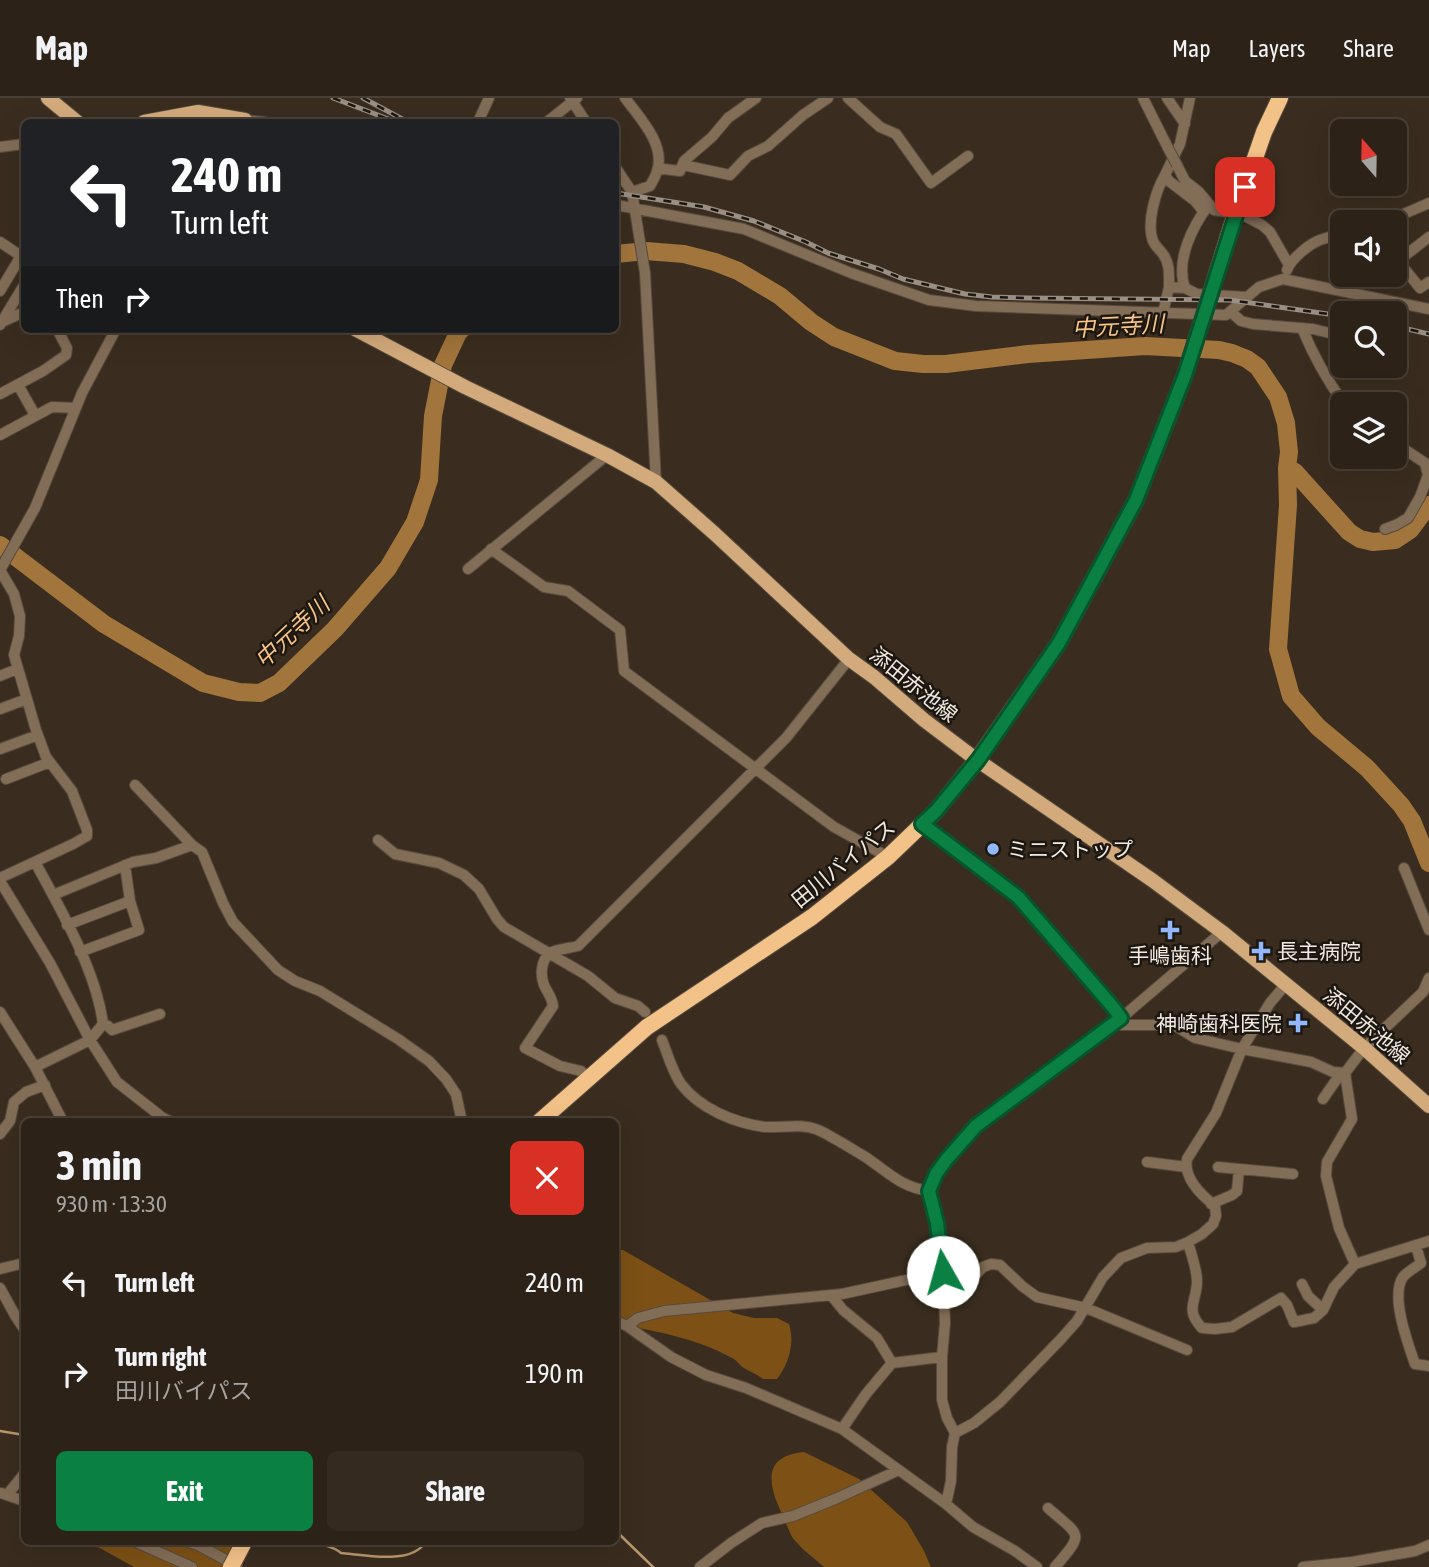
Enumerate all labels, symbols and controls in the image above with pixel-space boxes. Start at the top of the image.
text: Map [35,29,88,67]
text: Map [1172,35,1211,62]
text: Layers [1249,35,1305,62]
text: Share [1343,35,1394,62]
north arrow [1330,119,1407,196]
map controls [1330,119,1407,469]
text: 240 m [171,146,282,202]
icon: left [56,147,147,238]
pin [1215,157,1275,217]
icon: arrive [1226,168,1264,206]
text: Turn left [171,204,269,241]
button: sound [1330,210,1407,287]
icon: right [118,280,156,318]
text: Then [56,284,104,314]
button: search [1330,301,1407,378]
water label: 中元寺川 [1071,310,1168,341]
button: layers [1330,392,1407,469]
water label: 中元寺川 [249,589,337,673]
street label: 添田赤池線 [866,642,962,726]
street label: 田川バイパス [787,814,899,912]
place label: ミニストップ [1007,837,1133,861]
marker: ミニストップ [985,841,1001,857]
marker: 手嶋歯科 [1160,920,1180,940]
place label: 長主病院 [1277,939,1361,963]
marker: 長主病院 [1251,941,1271,961]
place label: 手嶋歯科 [1128,943,1212,967]
street label: 添田赤池線 [1319,982,1415,1068]
place label: 神崎歯科医院 [1156,1011,1282,1035]
marker: 神崎歯科医院 [1288,1013,1308,1033]
text: 3 min [56,1141,142,1189]
button: close [510,1141,584,1215]
text: 930 m · 13:30 [56,1191,167,1217]
position arrow [906,1235,980,1309]
icon: left [56,1264,94,1302]
text: Turn left [115,1268,195,1298]
text: 240 m [525,1268,584,1298]
text: Turn right [115,1342,206,1372]
icon: right [56,1355,94,1393]
text: 190 m [525,1359,584,1389]
text: 田川バイパス [115,1378,253,1404]
button: Exit [56,1451,313,1531]
button: Share [327,1451,584,1531]

